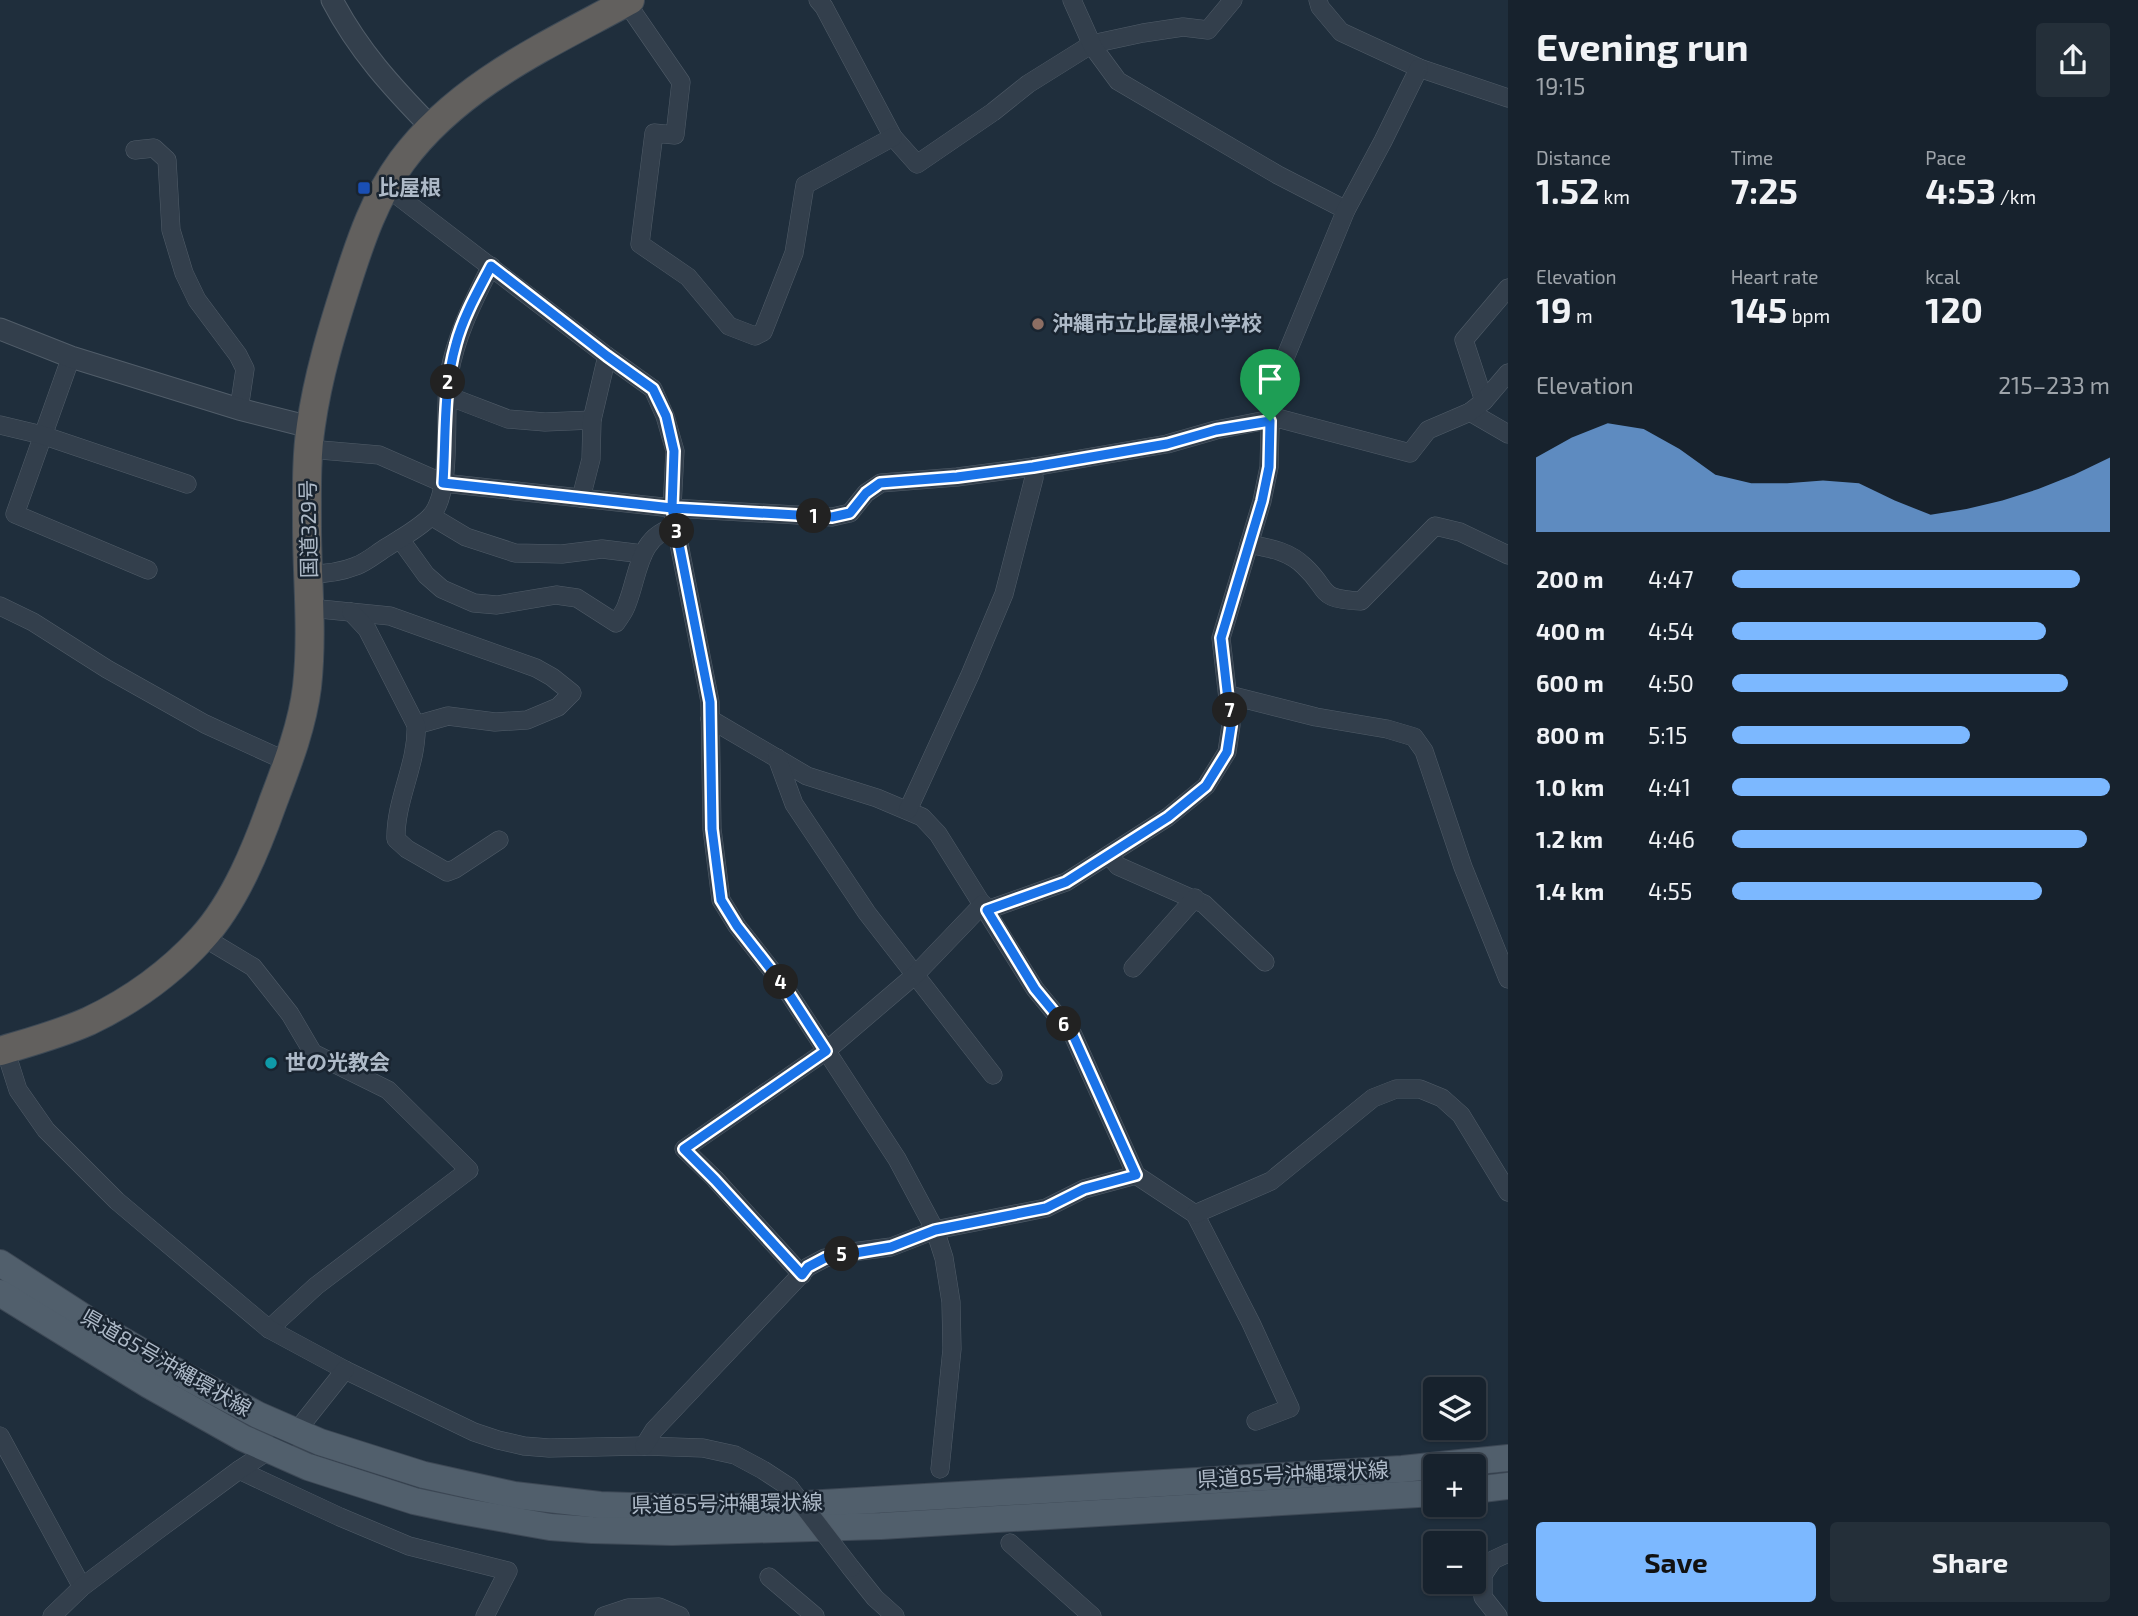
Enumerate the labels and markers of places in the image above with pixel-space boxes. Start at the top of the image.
place label: 比屋根 [378,174,441,199]
marker: 比屋根 [356,180,372,196]
place label: 沖縄市立比屋根小学校 [1052,310,1262,335]
marker: 沖縄市立比屋根小学校 [1030,316,1046,332]
pin [1240,349,1300,421]
pin: 2 [430,364,466,400]
pin: 1 [796,498,832,534]
pin: 3 [660,514,694,548]
pin: 7 [1212,692,1248,728]
pin: 4 [764,964,798,1000]
pin: 6 [1046,1006,1082,1042]
place label: 世の光教会 [285,1049,390,1074]
marker: 世の光教会 [263,1055,279,1071]
pin: 5 [824,1236,860,1272]

